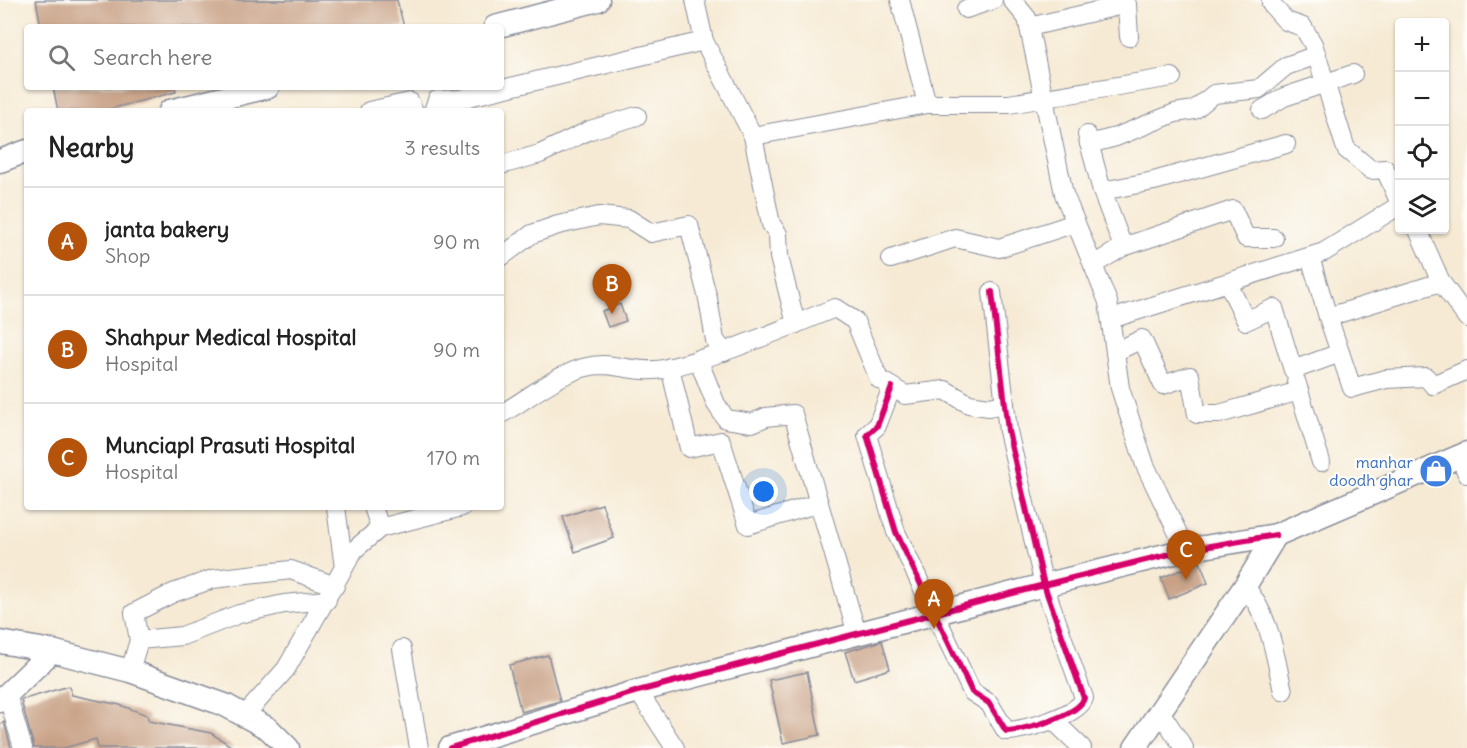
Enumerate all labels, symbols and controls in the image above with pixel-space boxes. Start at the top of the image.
map controls [1395,18,1449,234]
button: + [1395,18,1449,72]
search box [24,24,504,90]
icon: search [45,41,78,74]
text: Search here [93,43,212,71]
button: − [1395,72,1449,126]
button: locate [1395,126,1449,180]
text: Nearby [48,131,134,164]
text: 3 results [404,135,480,160]
button: layers [1395,180,1449,234]
text: janta bakery [105,215,229,243]
text: A [61,229,74,254]
text: 90 m [433,229,480,254]
text: Shop [105,243,150,268]
pin: B [592,264,632,314]
text: Shahpur Medical Hospital [105,323,356,351]
text: B [61,337,74,362]
text: 90 m [433,337,480,362]
text: Hospital [105,351,178,376]
text: Munciapl Prasuti Hospital [105,431,355,459]
text: C [61,445,74,470]
text: 170 m [427,445,480,470]
place label: manhar doodh ghar [1329,452,1413,490]
shop icon: manhar doodh ghar [1418,453,1454,489]
text: Hospital [105,459,178,484]
your location [749,477,778,506]
pin: C [1166,530,1206,580]
pin: A [914,580,954,629]

